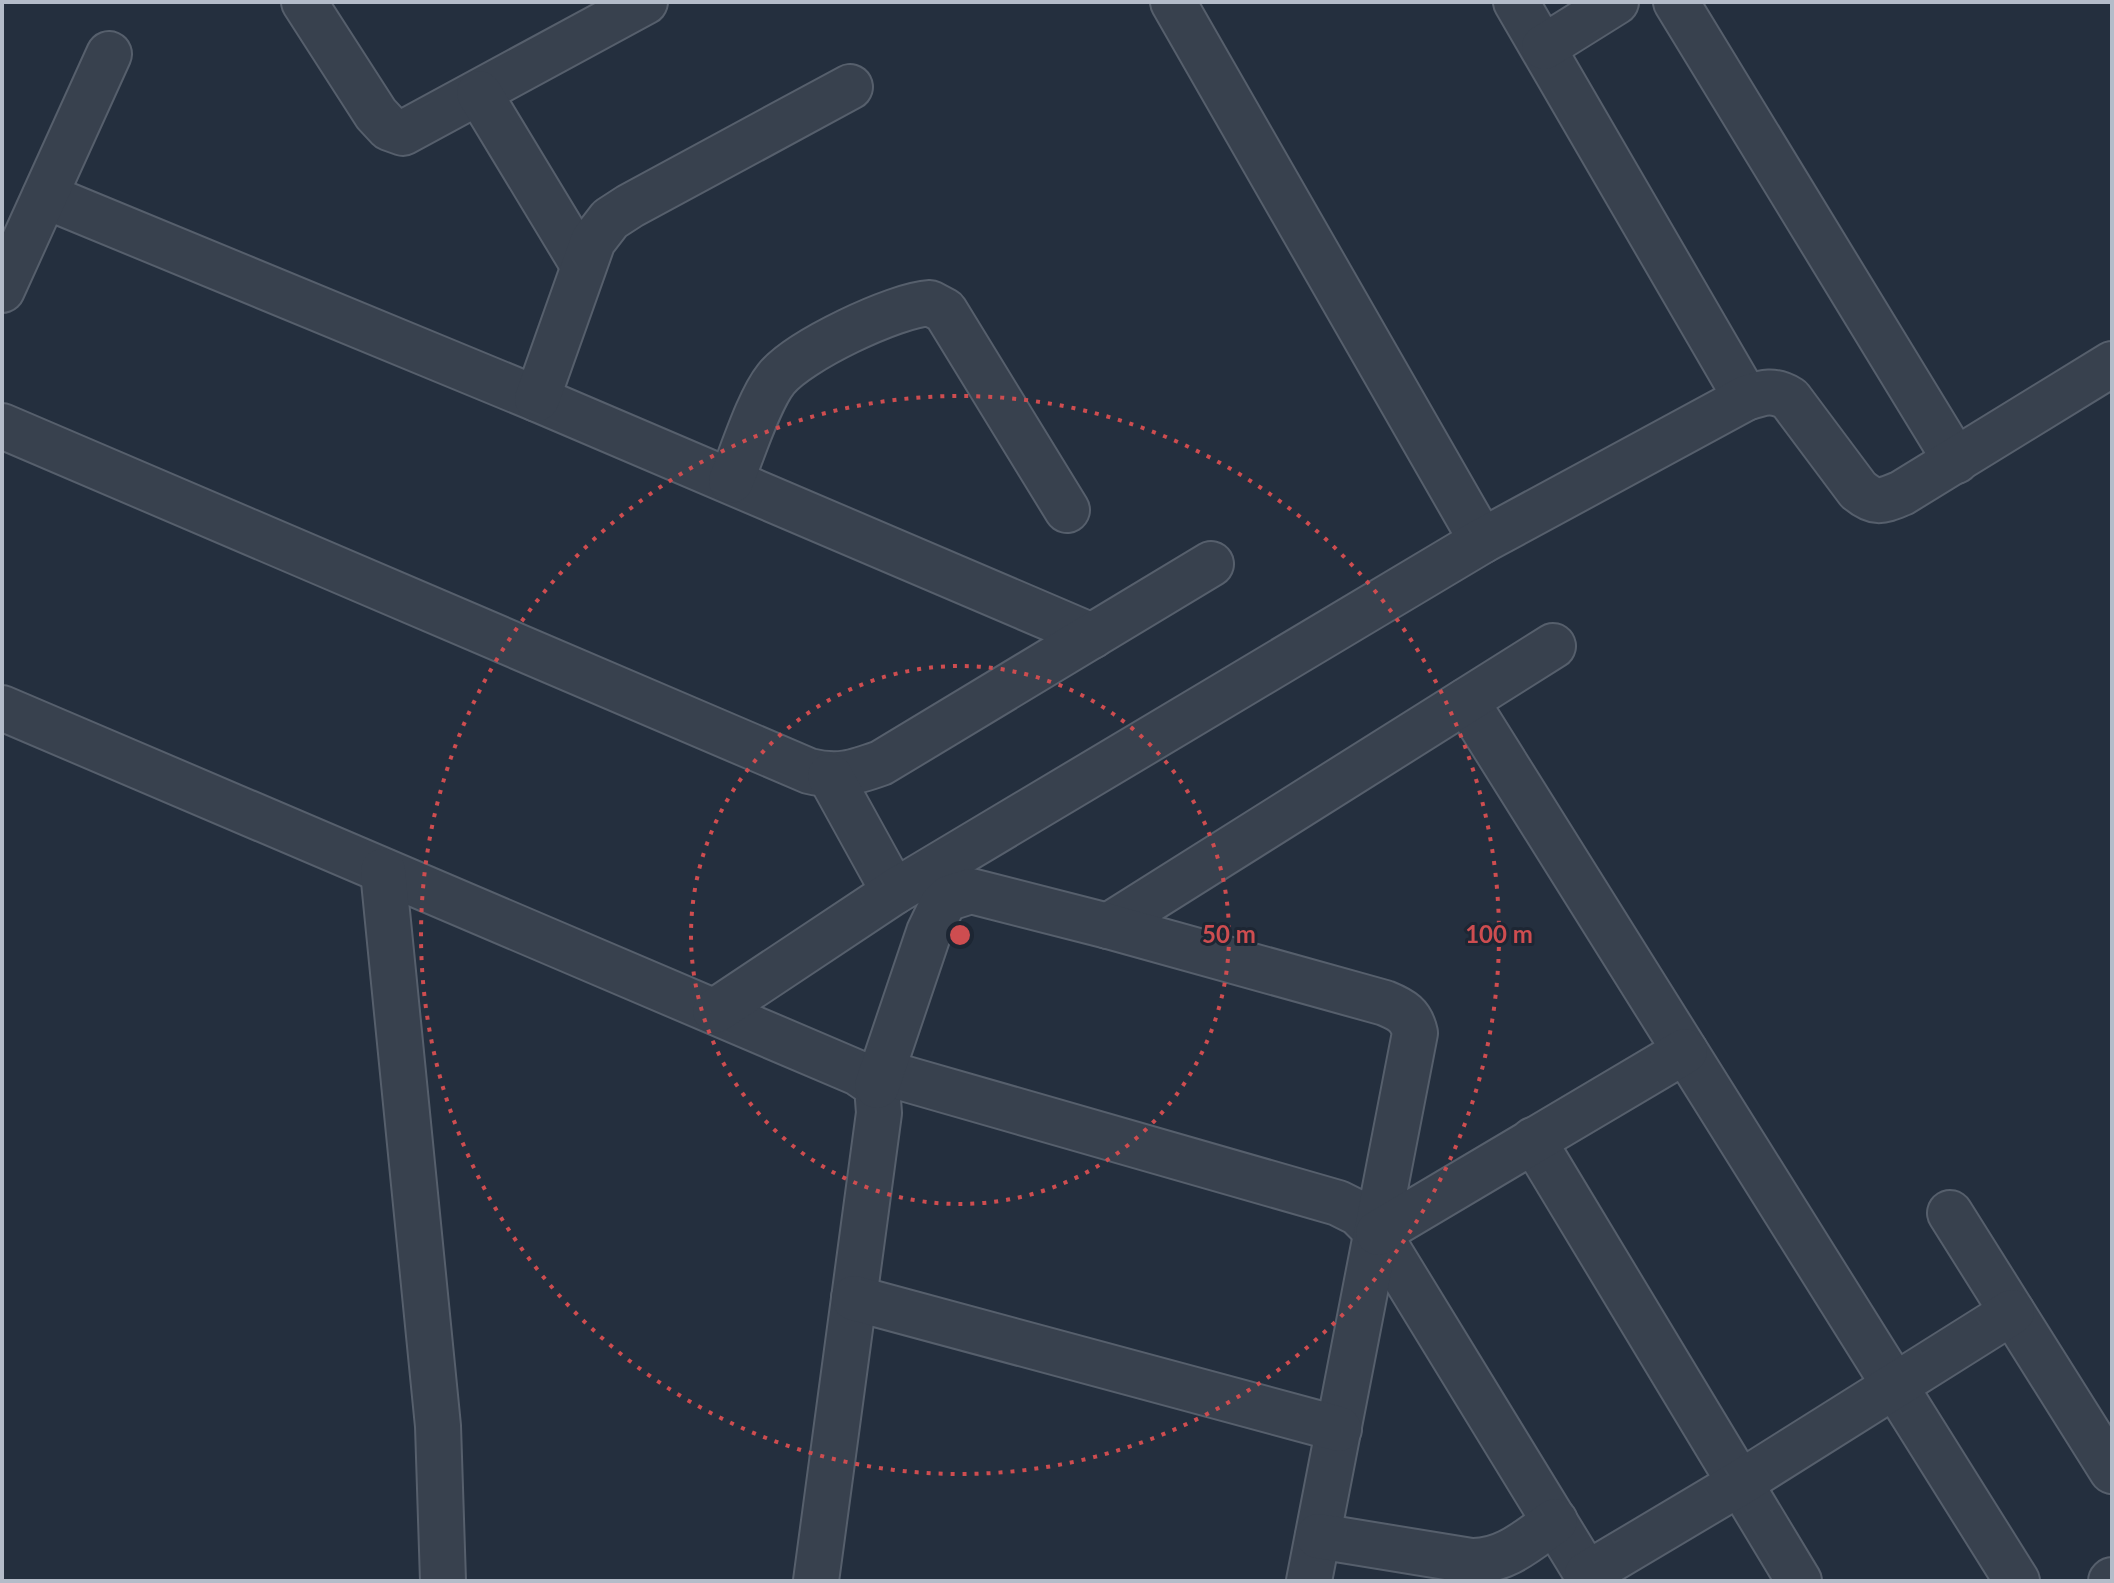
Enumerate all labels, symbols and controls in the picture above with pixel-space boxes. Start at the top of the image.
text: 50 m [1202,919,1256,948]
text: 100 m [1465,919,1533,948]
centre of rings [946,921,974,949]

